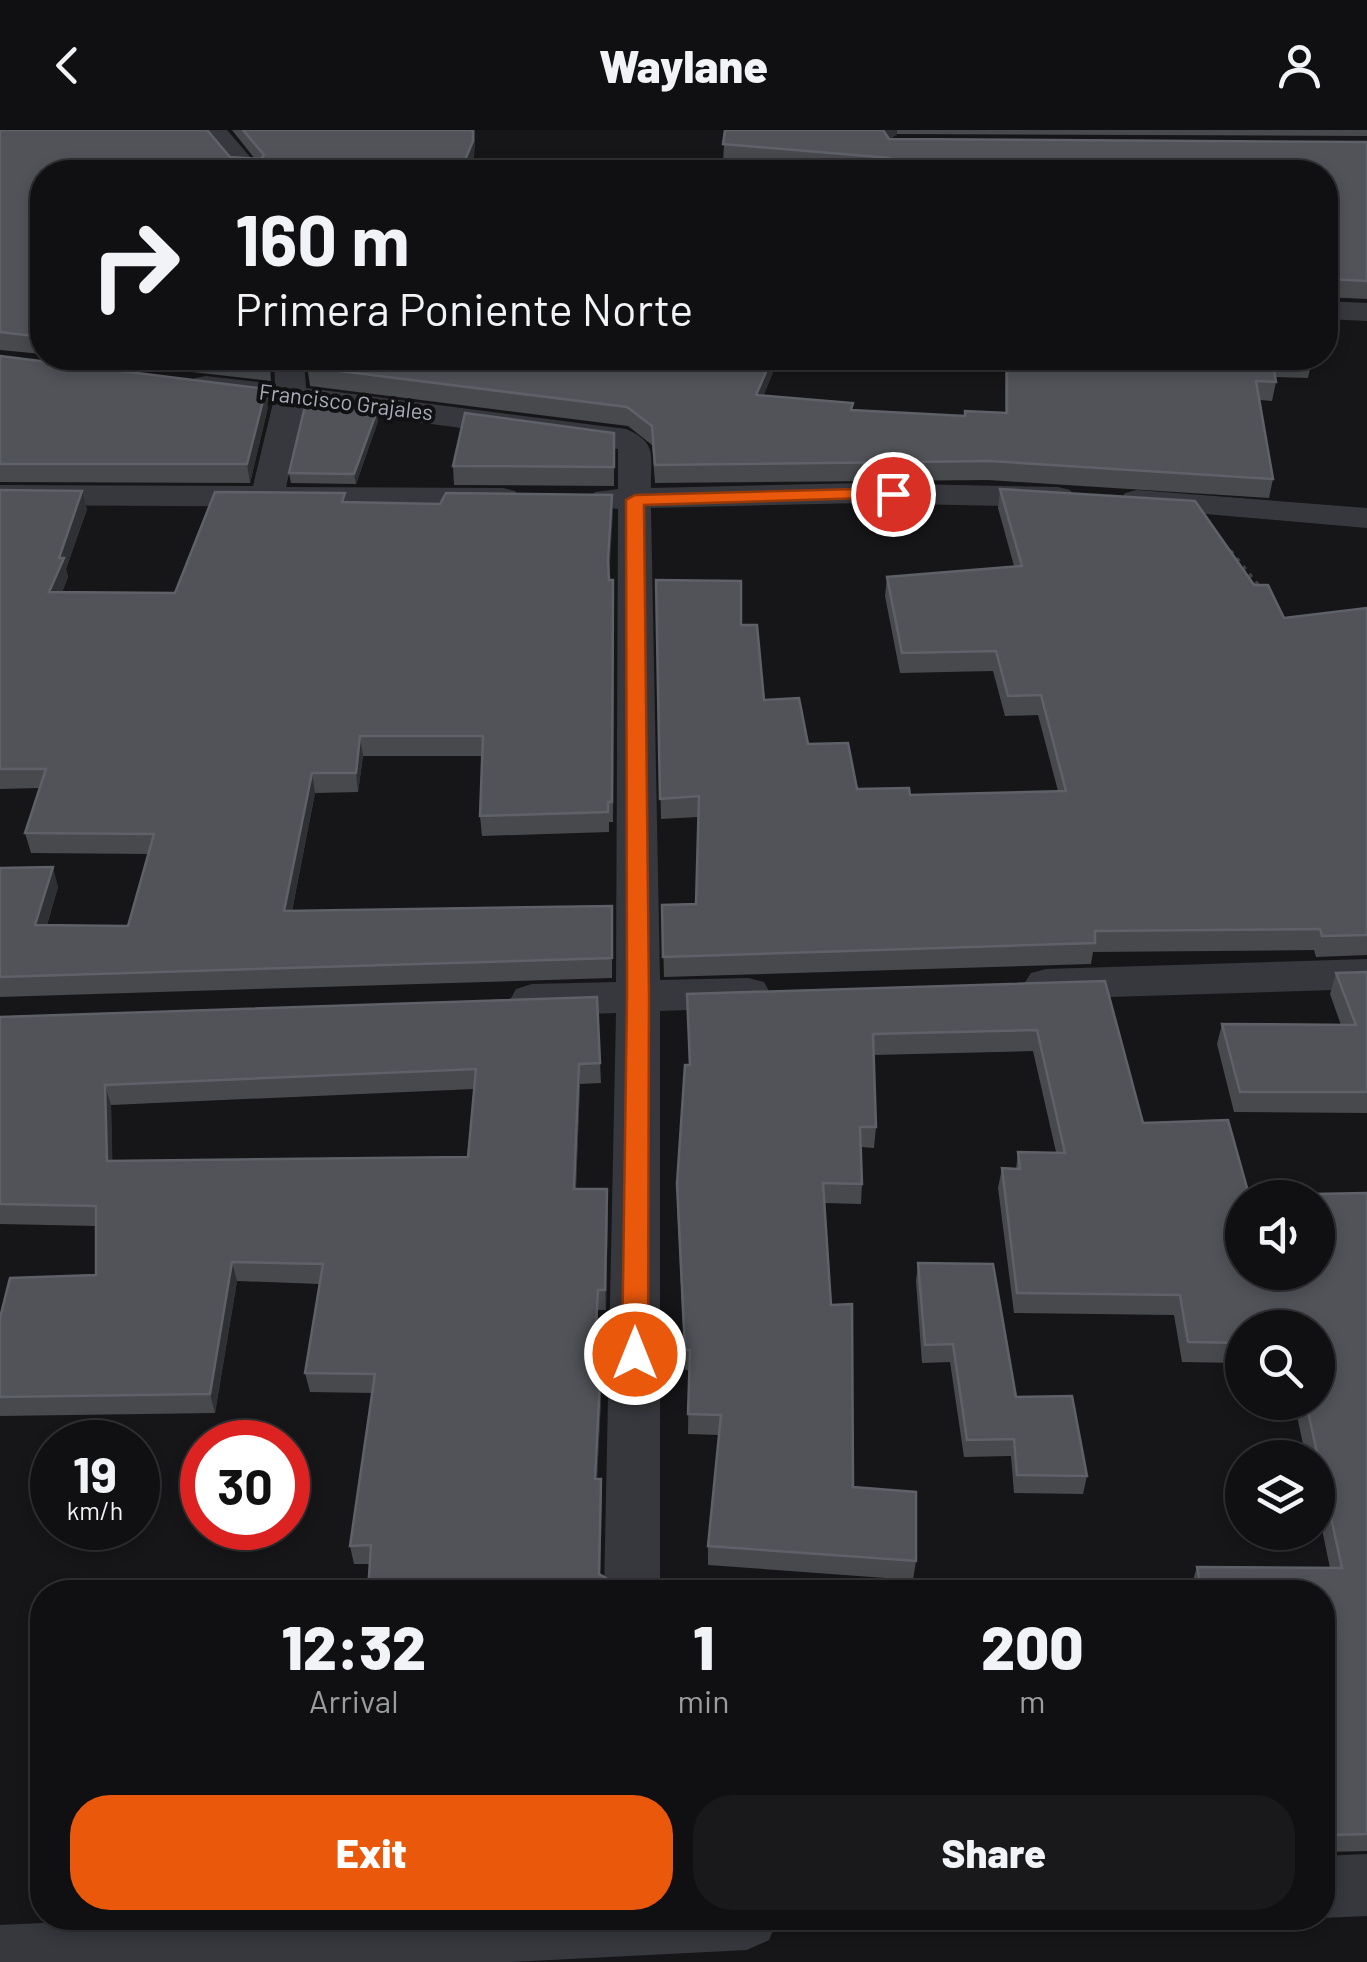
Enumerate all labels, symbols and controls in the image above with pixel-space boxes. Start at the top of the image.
icon: back [40,38,95,93]
text: Waylane [599,38,768,92]
icon: person [1272,38,1327,93]
text: 160 m [235,196,410,280]
icon: right [70,200,200,330]
text: Primera Poniente Norte [235,281,693,335]
street label: Francisco Grajales [258,377,435,425]
pin [851,452,936,537]
icon: arrive [866,467,921,522]
map controls [1225,1180,1335,1550]
button: sound [1225,1180,1335,1290]
position arrow [583,1302,687,1406]
button: search [1225,1310,1335,1420]
speed limit sign: 30 [180,1420,310,1550]
button: layers [1225,1440,1335,1550]
text: 19 [73,1443,117,1503]
text: km/h [67,1495,123,1525]
text: 12:32 [281,1610,426,1682]
text: 1 [693,1610,714,1682]
text: 200 [981,1610,1084,1682]
text: Arrival [309,1681,399,1719]
text: min [678,1681,729,1719]
text: m [1019,1681,1045,1719]
button: Exit [70,1795,673,1910]
button: Share [693,1795,1295,1910]

